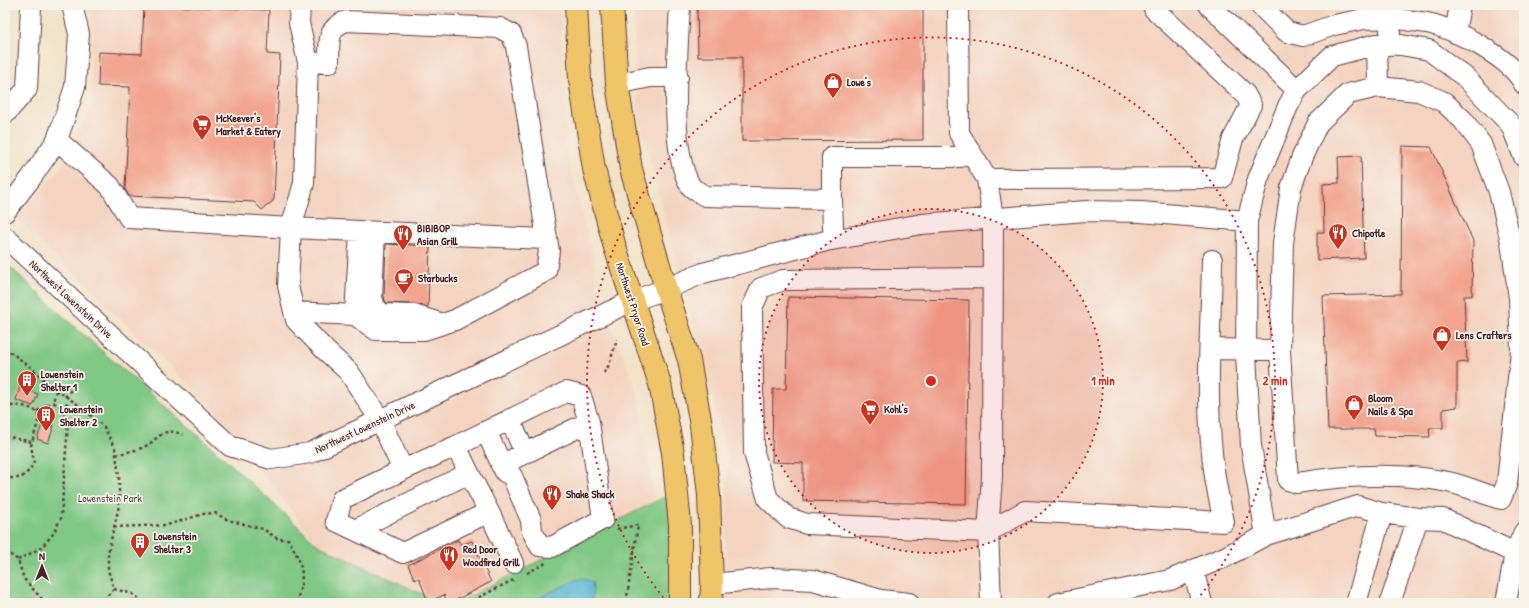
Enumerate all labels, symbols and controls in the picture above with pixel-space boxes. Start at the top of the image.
shop icon: Lowe's [822,71,844,99]
place label: Lowe's [847,75,872,89]
place label: McKeever's Market & Eatery [216,111,281,139]
supermarket icon: McKeever's Market & Eatery [191,113,213,141]
place label: BIBIBOP Asian Grill [417,221,459,248]
restaurant icon: Chipotle [1327,222,1349,250]
restaurant icon: BIBIBOP Asian Grill [392,223,414,251]
place label: Chipotle [1352,226,1386,241]
street label: Northwest Lowenstein Drive [26,257,116,342]
street label: Northwest Pryor Road [613,261,653,348]
cafe icon: Starbucks [393,267,415,295]
place label: Starbucks [418,271,458,285]
shop icon: Lens Crafters [1431,324,1453,352]
place label: Lens Crafters [1456,328,1512,342]
place label: Lowenstein Shelter 1 [41,367,84,394]
building icon: Lowenstein Shelter 1 [16,369,38,397]
text: 1 min [1091,372,1115,389]
text: 2 min [1263,372,1288,389]
centre of rings [924,374,938,388]
place label: Bloom Nails & Spa [1368,391,1413,419]
shop icon: Bloom Nails & Spa [1343,393,1365,421]
street label: Northwest Lowenstein Drive [313,397,418,456]
supermarket icon: Kohl's [859,398,881,426]
place label: Lowenstein Shelter 2 [60,402,103,429]
place label: Kohl's [884,402,909,416]
building icon: Lowenstein Shelter 2 [35,404,57,432]
restaurant icon: Shake Shack [541,483,563,511]
place label: Shake Shack [566,487,615,501]
park label: Lowenstein Park [78,491,142,505]
place label: Lowenstein Shelter 3 [154,529,197,556]
building icon: Lowenstein Shelter 3 [129,531,151,559]
place label: Red Door Woodfired Grill [463,542,521,569]
restaurant icon: Red Door Woodfired Grill [438,544,460,572]
north arrow [22,546,62,586]
text: N [39,549,45,563]

